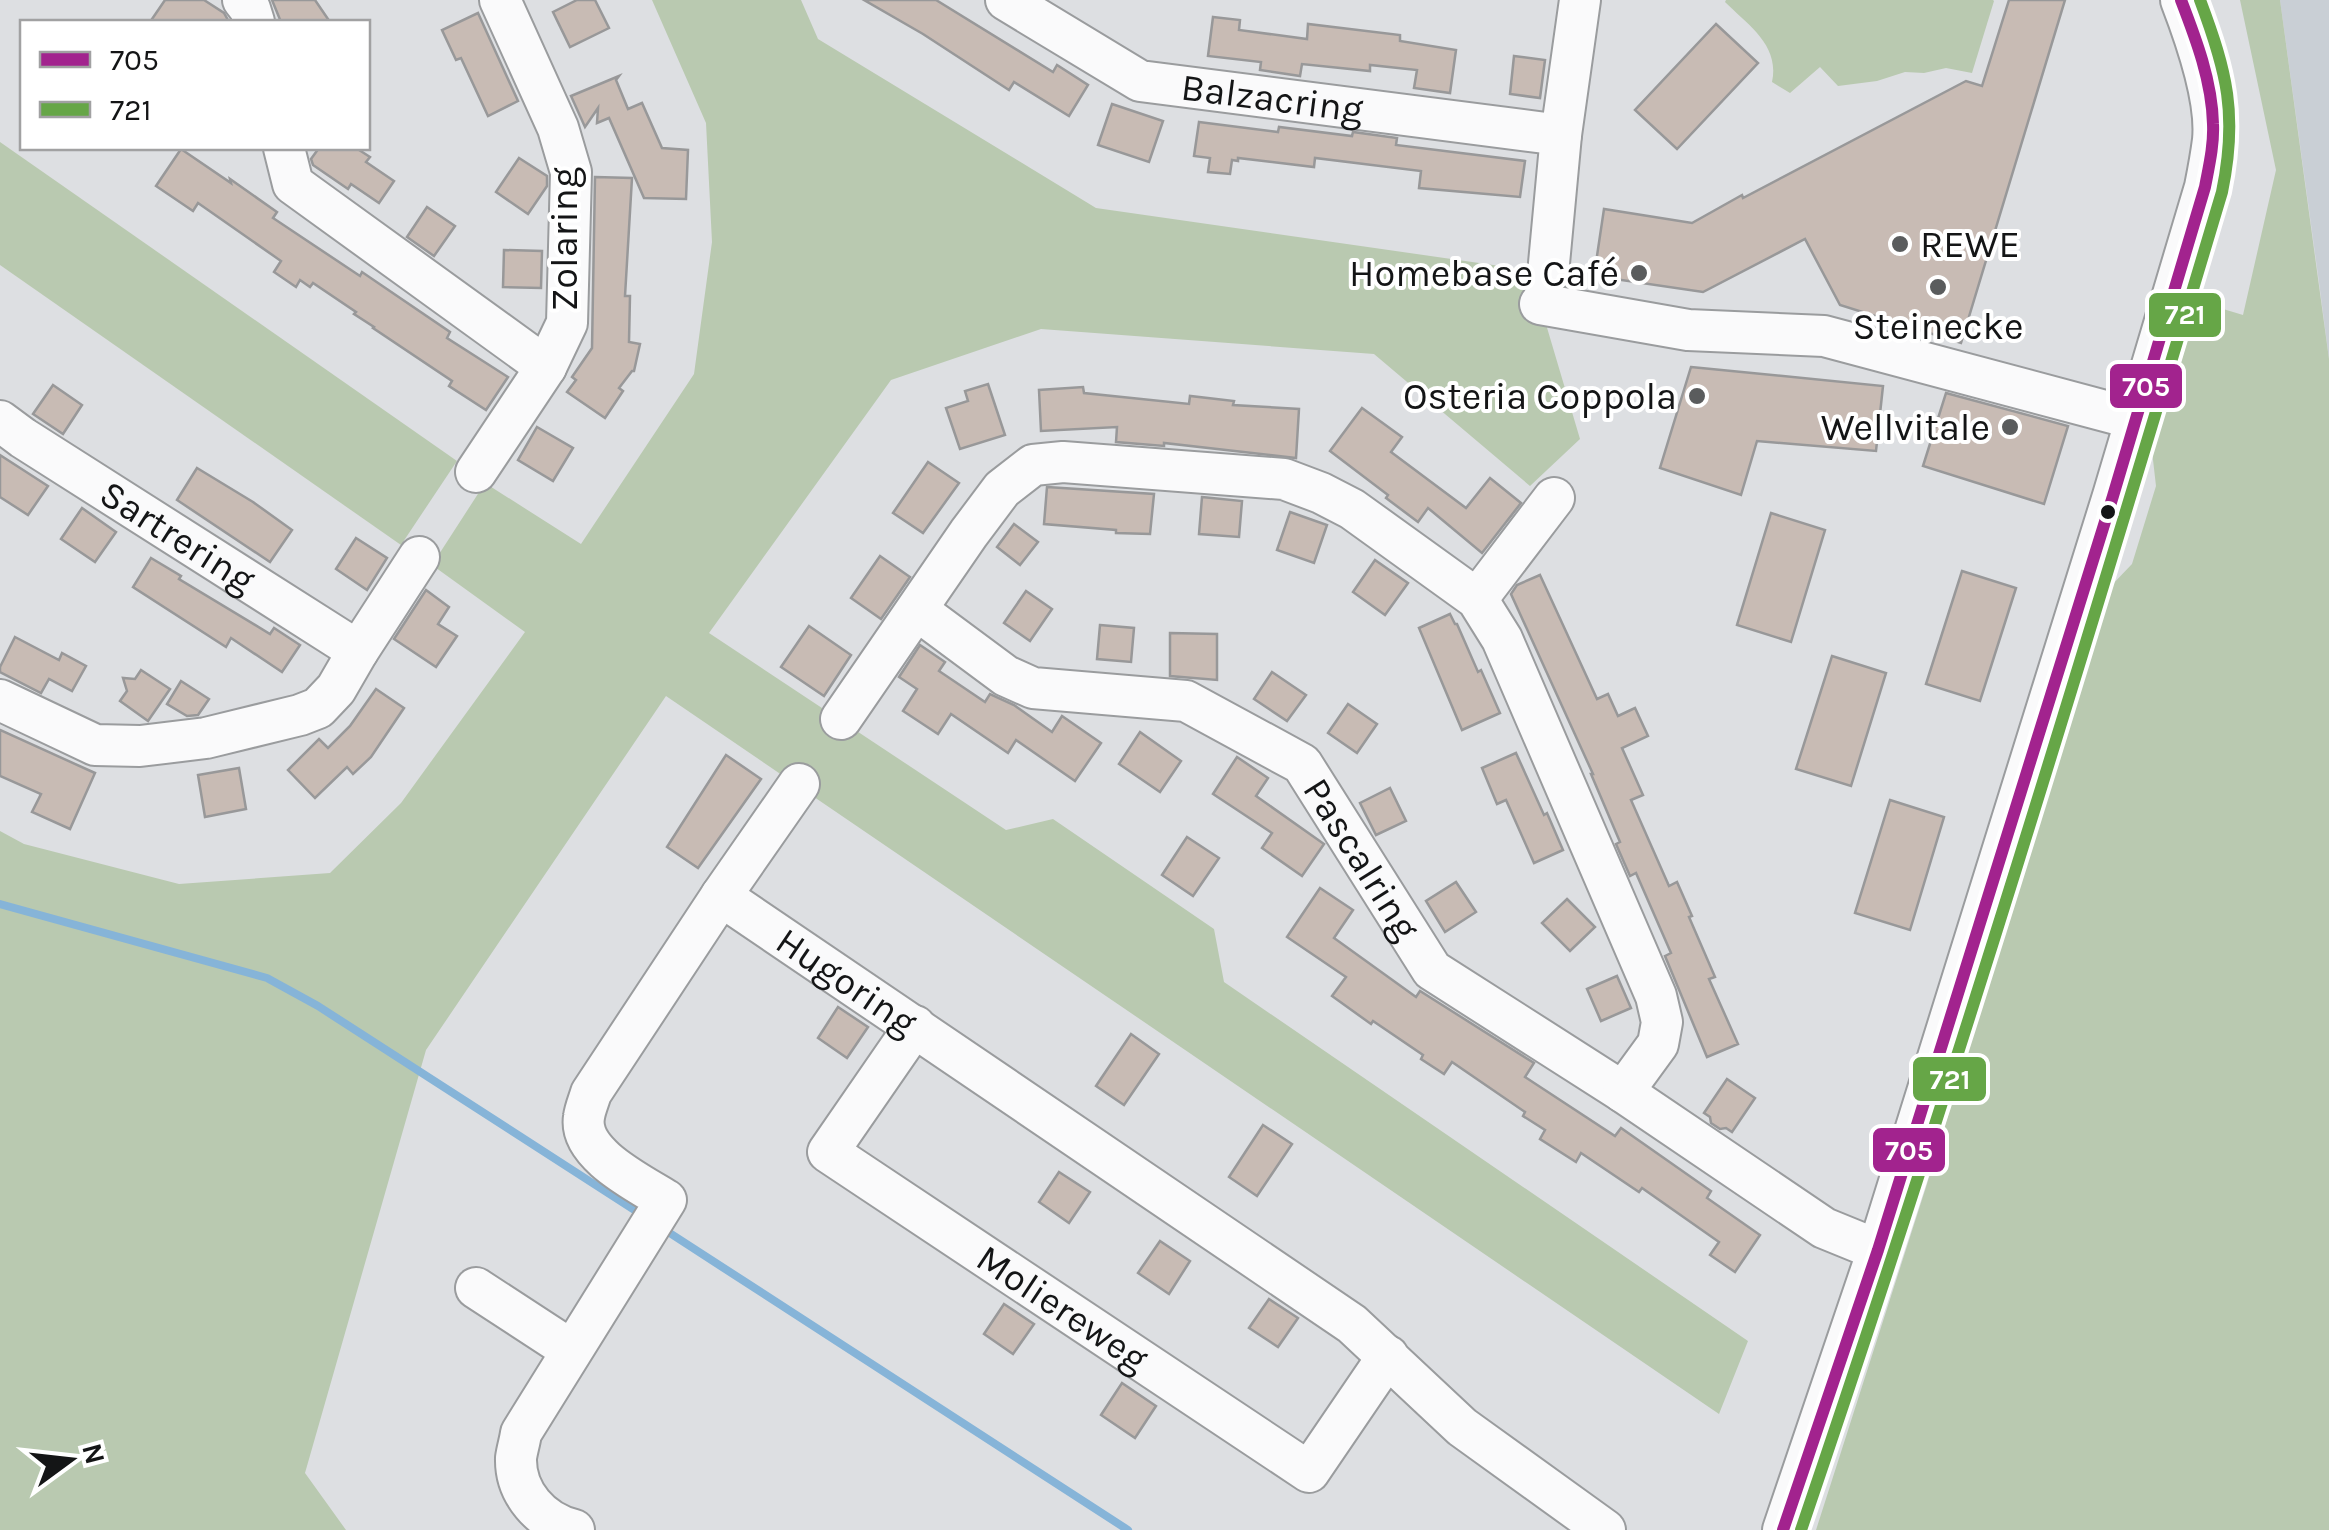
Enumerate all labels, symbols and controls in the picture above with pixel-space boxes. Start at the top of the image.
legend [20,20,370,150]
text: 705 [110,42,159,78]
street label: Balzacring [1179,64,1366,132]
text: 721 [110,92,151,128]
street label: Zolaring [542,167,587,311]
place label: REWE [1920,222,2020,267]
marker: REWE [1889,233,1911,255]
place label: Homebase Café [1349,251,1619,296]
marker: Homebase Café [1628,262,1650,284]
marker: Steinecke [1927,276,1949,298]
line badge: 721 [2147,291,2223,339]
text: 721 [2165,298,2205,331]
place label: Steinecke [1852,304,2024,349]
line badge: 705 [2108,362,2184,410]
text: 705 [2122,370,2170,403]
place label: Osteria Coppola [1403,374,1677,419]
marker: Osteria Coppola [1686,385,1708,407]
place label: Wellvitale [1821,405,1990,450]
marker: Wellvitale [1999,416,2021,438]
street label: Sartrering [92,471,263,603]
unlabelled marker [2098,502,2118,522]
street label: Pascalring [1294,770,1429,948]
street label: Hugoring [768,918,925,1045]
line badge: 721 [1911,1055,1988,1103]
text: 721 [1930,1063,1970,1096]
line badge: 705 [1871,1126,1947,1174]
text: 705 [1885,1134,1933,1167]
street label: Moliereweg [968,1235,1157,1382]
north arrow [20,1410,120,1510]
text: N [75,1440,112,1468]

